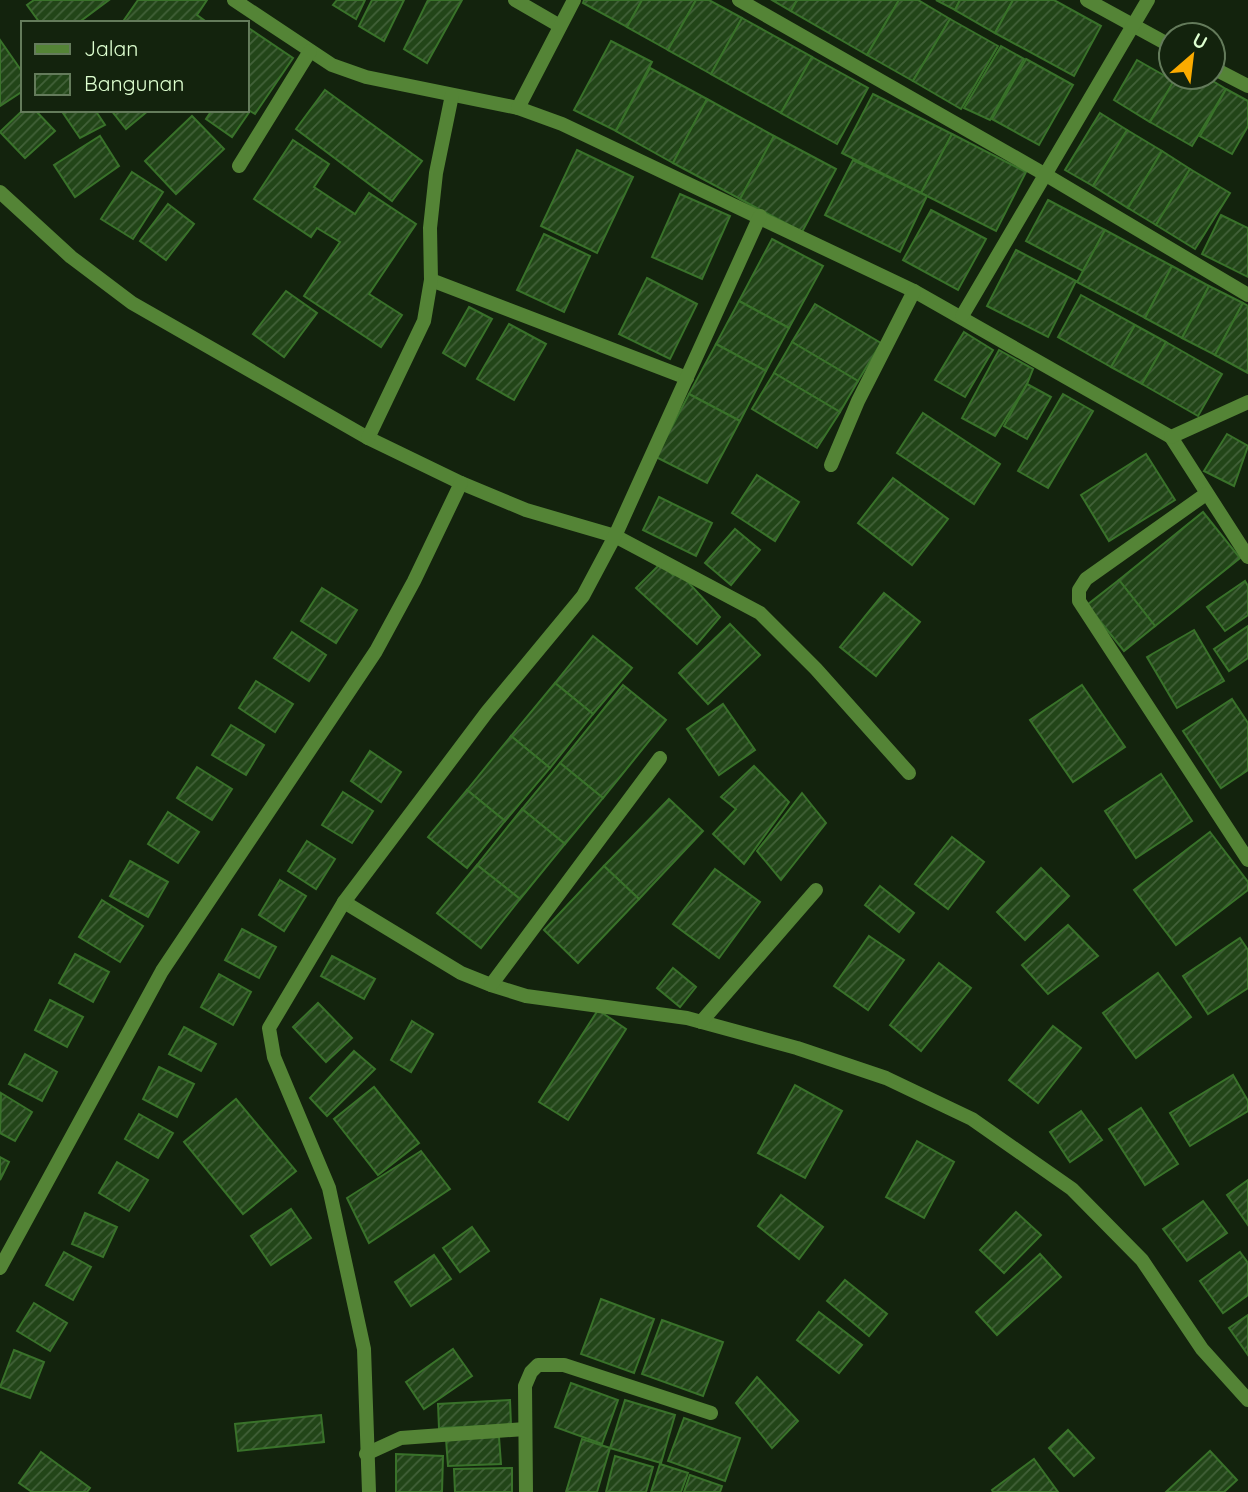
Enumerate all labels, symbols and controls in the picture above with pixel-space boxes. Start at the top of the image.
legend [21,21,248,112]
north arrow [1157,21,1227,91]
text: U [1188,27,1212,55]
text: Jalan [84,35,138,61]
text: Bangunan [84,70,184,96]

